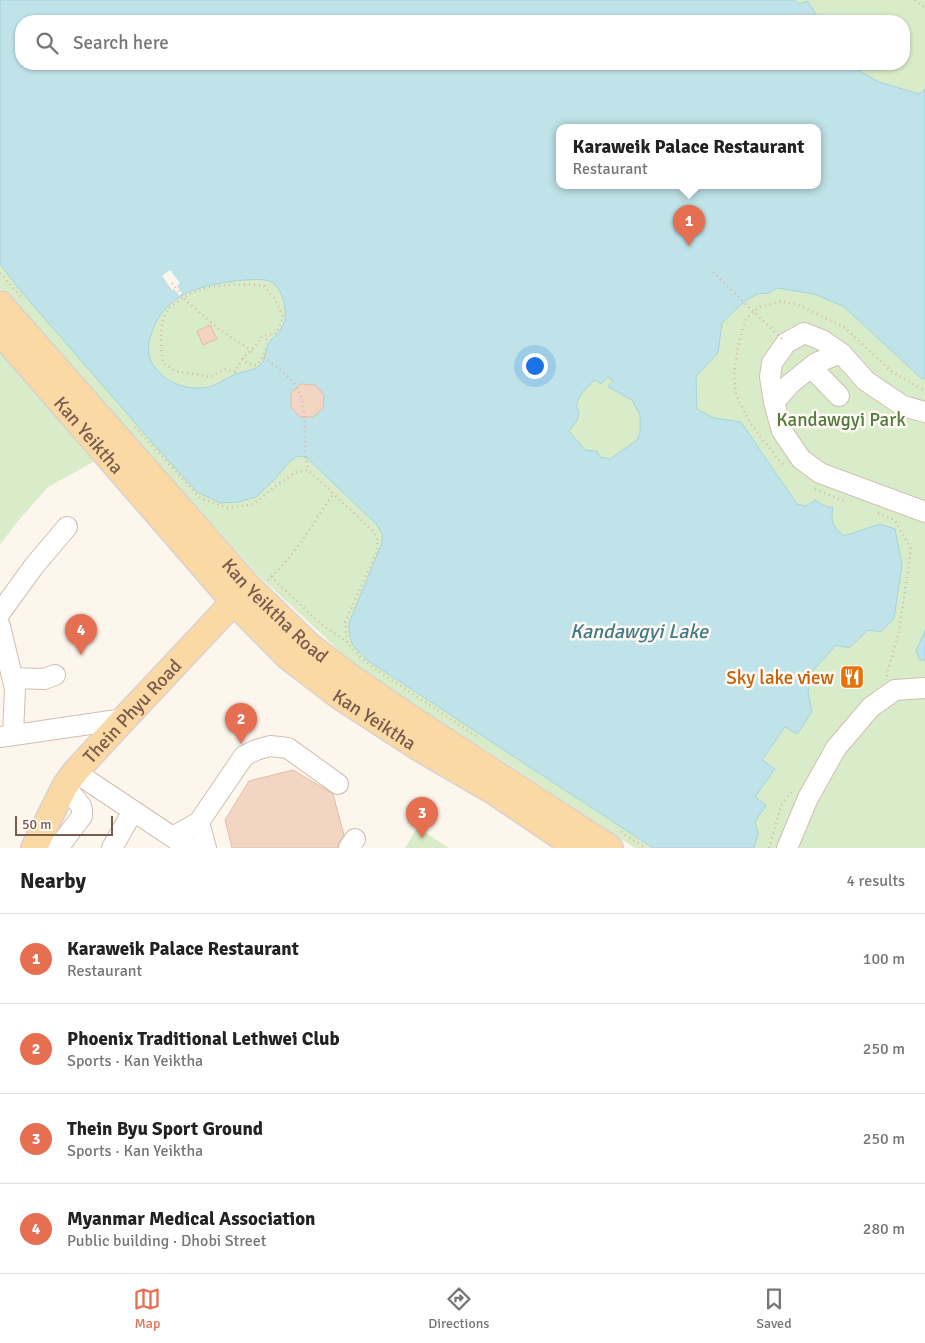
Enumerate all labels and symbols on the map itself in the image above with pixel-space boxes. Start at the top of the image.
pin: 1 [673,205,705,246]
your location [522,353,548,379]
street label: Kan Yeiktha [48,392,128,479]
park label: Kandawgyi Park [776,408,906,432]
street label: Kan Yeiktha Road [216,554,333,668]
pin: 4 [65,614,97,655]
water label: Kandawgyi Lake [570,619,709,644]
street label: Thein Phyu Road [78,654,187,769]
restaurant icon: Sky lake view [839,664,865,690]
place label: Sky lake view [726,666,834,690]
street label: Kan Yeiktha [328,684,420,756]
pin: 2 [225,703,257,744]
pin: 3 [406,797,438,838]
scale bar [15,813,112,836]

